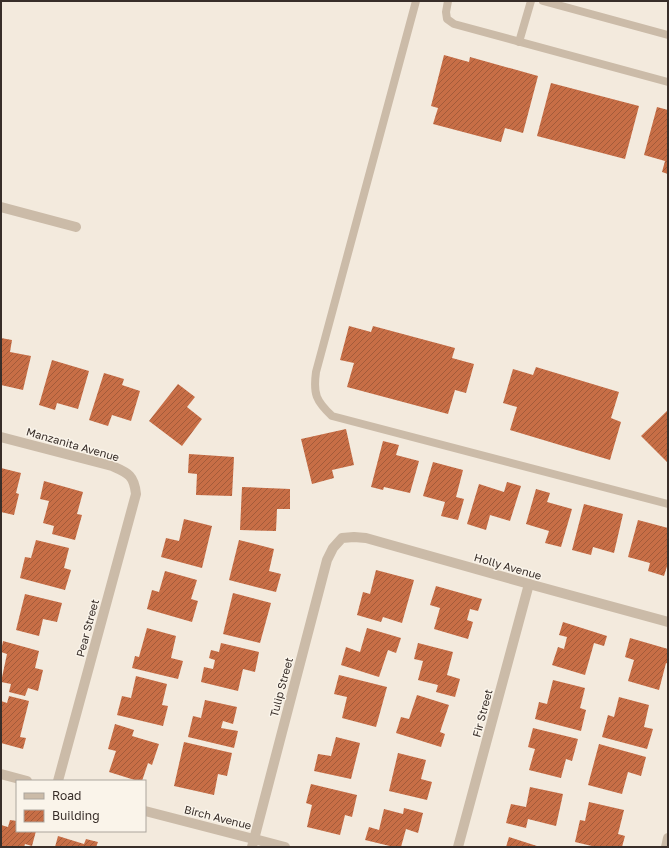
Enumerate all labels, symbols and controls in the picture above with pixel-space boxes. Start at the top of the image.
street label: Manzanita Avenue [25,424,121,464]
street label: Holly Avenue [473,550,543,582]
street label: Pear Street [73,598,101,658]
street label: Tulip Street [267,656,295,718]
street label: Fir Street [469,688,495,738]
legend [16,780,146,832]
text: Road [52,788,81,803]
street label: Birch Avenue [183,802,253,832]
text: Building [52,808,100,823]

